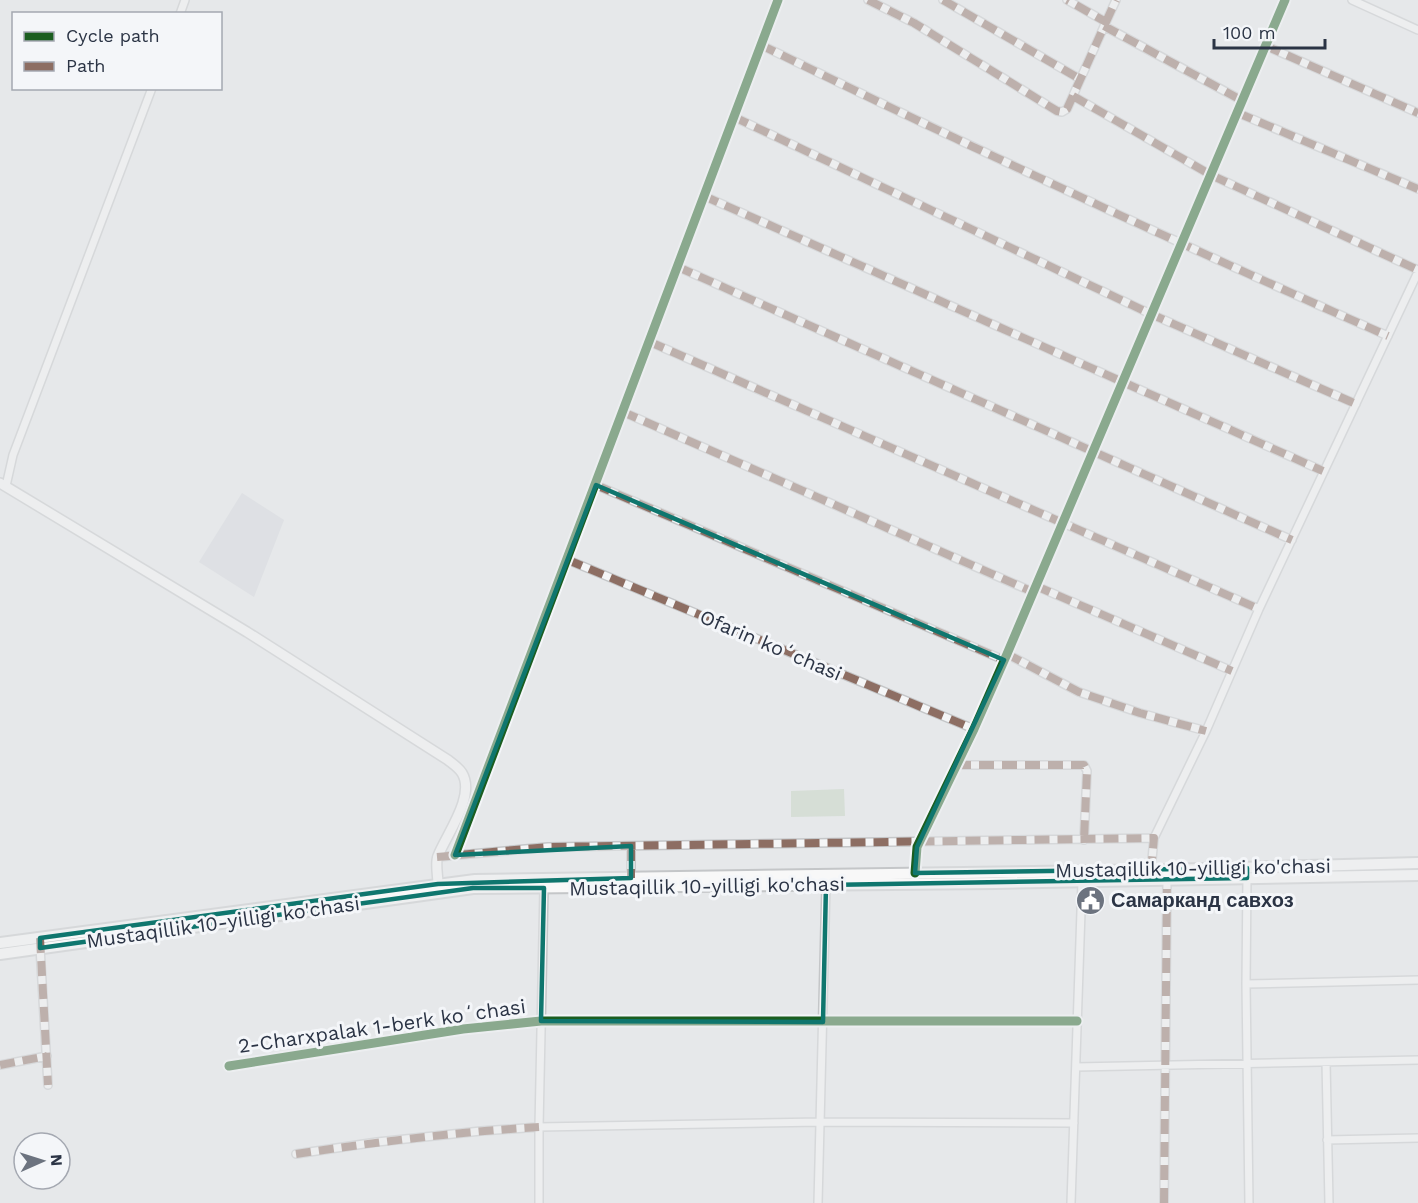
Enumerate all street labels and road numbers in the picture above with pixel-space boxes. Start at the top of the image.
street label: Ofarin koʻchasi [696,604,846,686]
street label: Mustaqillik 10-yilligi ko'chasi [1055,854,1331,882]
street label: Mustaqillik 10-yilligi ko'chasi [569,872,845,900]
street label: Mustaqillik 10-yilligi ko'chasi [85,891,361,953]
street label: 2-Charxpalak 1-berk koʻchasi [237,994,527,1058]

